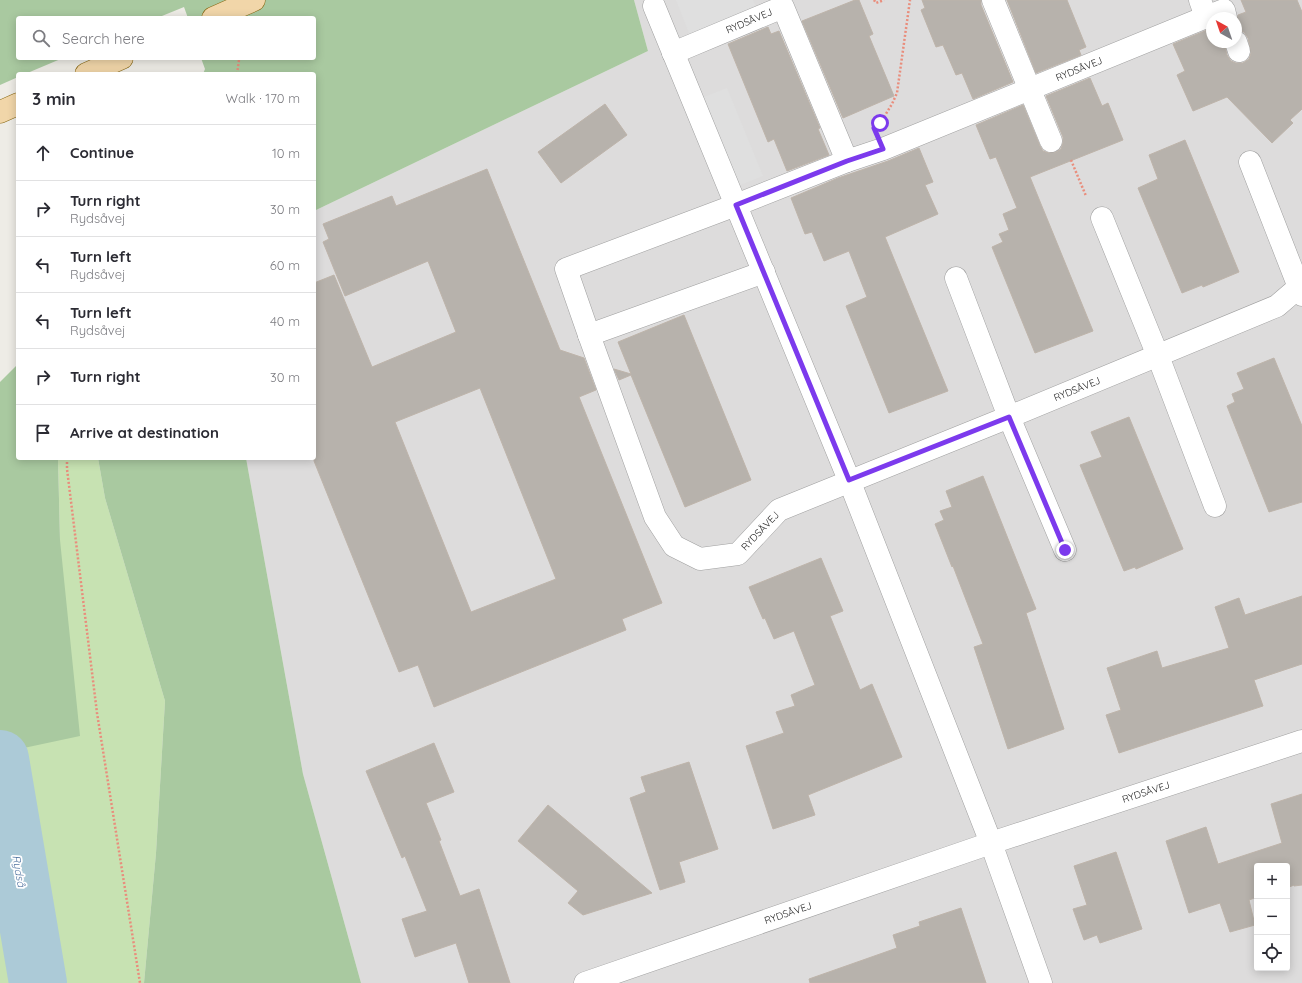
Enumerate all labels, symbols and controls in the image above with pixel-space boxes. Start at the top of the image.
street label: RYDSÅVEJ [724,5,774,37]
north arrow [1206,12,1242,48]
search box [16,16,316,60]
icon: search [30,27,52,49]
text: Search here [62,29,145,48]
street label: RYDSÅVEJ [1054,54,1104,84]
text: 3 min [32,88,76,109]
text: Walk · 170 m [225,90,300,106]
route start [871,114,889,132]
icon: ahead [32,142,54,164]
text: Continue [70,143,134,162]
text: 10 m [272,145,300,161]
text: Turn right [70,191,141,210]
icon: right [32,198,54,220]
text: 30 m [270,201,300,217]
text: Rydsåvej [70,210,126,226]
text: Turn left [70,247,132,266]
icon: left [32,254,54,276]
text: 60 m [270,257,300,273]
text: Rydsåvej [70,266,126,282]
text: Turn left [70,303,132,322]
icon: left [32,310,54,332]
text: 40 m [270,313,300,329]
text: Rydsåvej [70,322,126,338]
icon: right [32,366,54,388]
text: Turn right [70,367,141,386]
text: 30 m [270,369,300,385]
street label: RYDSÅVEJ [1052,374,1102,404]
icon: arrive [32,422,54,444]
text: Arrive at destination [70,423,219,442]
street label: RYDSÅVEJ [738,509,782,553]
route end [1056,541,1074,559]
street label: RYDSÅVEJ [1121,778,1171,806]
water label: Rydså [9,854,29,889]
map controls [1254,863,1290,971]
button: + [1254,863,1290,899]
street label: RYDSÅVEJ [763,899,813,927]
button: − [1254,899,1290,935]
button: locate [1254,935,1290,971]

